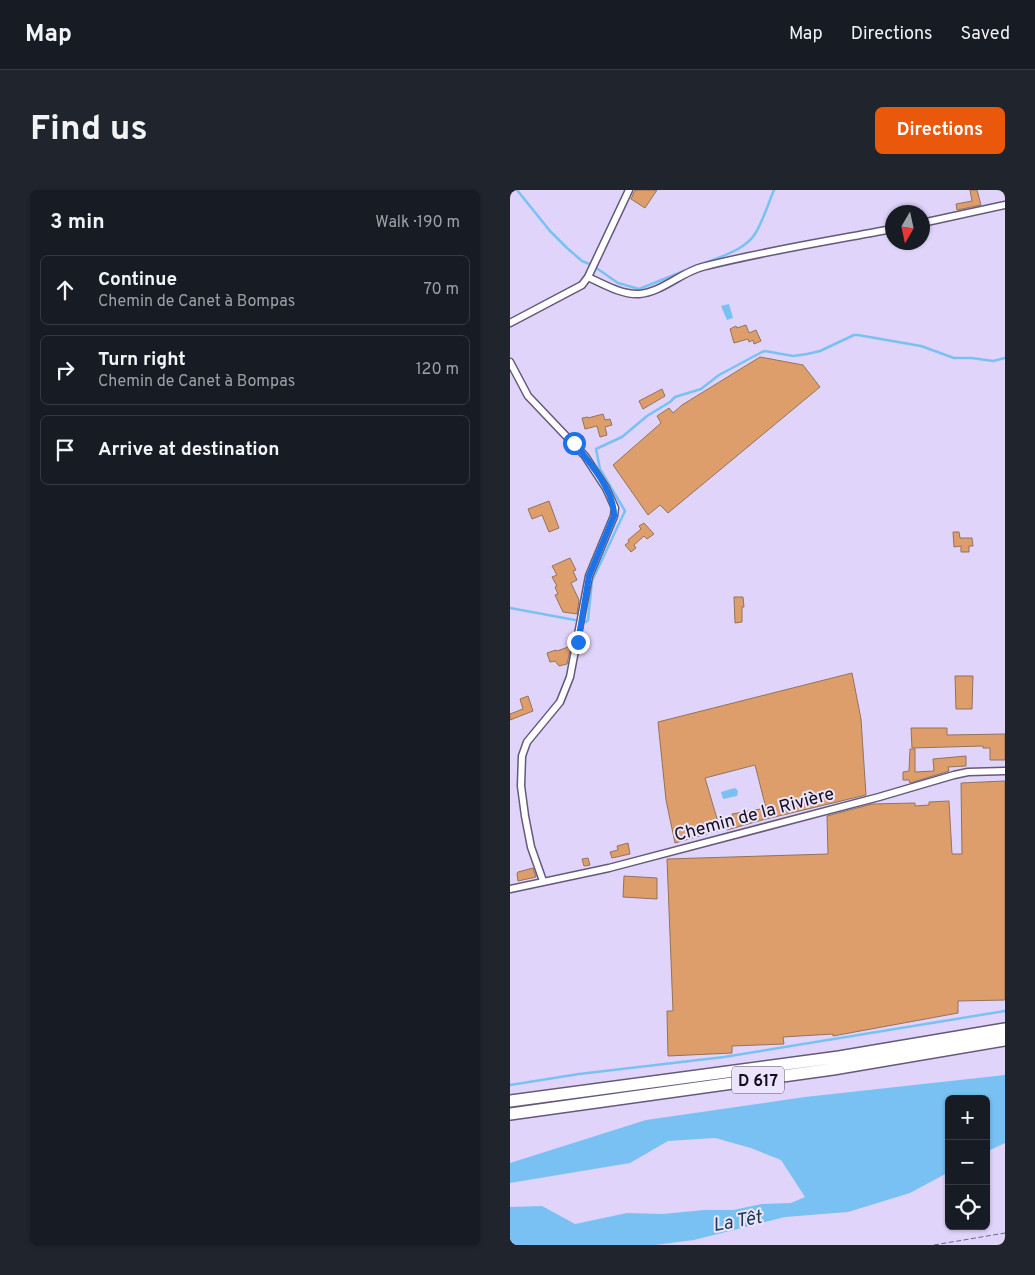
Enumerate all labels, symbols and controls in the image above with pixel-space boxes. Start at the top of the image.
text: Map [25,20,72,50]
text: Map [789,23,823,46]
text: Directions [851,23,933,46]
text: Saved [961,23,1010,46]
button: Directions [875,107,1005,154]
text: Find us [30,108,148,152]
north arrow [885,205,930,250]
text: 3 min [50,209,105,236]
text: Walk · 190 m [375,213,460,233]
text: Continue [98,268,177,292]
icon: ahead [51,276,79,304]
text: 70 m [424,280,459,300]
text: Chemin de Canet à Bompas [98,292,295,312]
text: Turn right [98,348,186,372]
icon: right [51,356,79,384]
text: 120 m [416,360,459,380]
text: Chemin de Canet à Bompas [98,372,295,392]
route start [563,432,586,455]
icon: arrive [51,436,79,464]
text: Arrive at destination [98,438,279,462]
route end [567,631,590,654]
street label: Chemin de la Rivière [672,783,837,848]
road number: D 617 [732,1066,784,1094]
map controls [945,1095,990,1230]
button: + [945,1095,990,1140]
button: − [945,1140,990,1185]
button: locate [945,1185,990,1230]
water label: La Têt [711,1206,765,1238]

